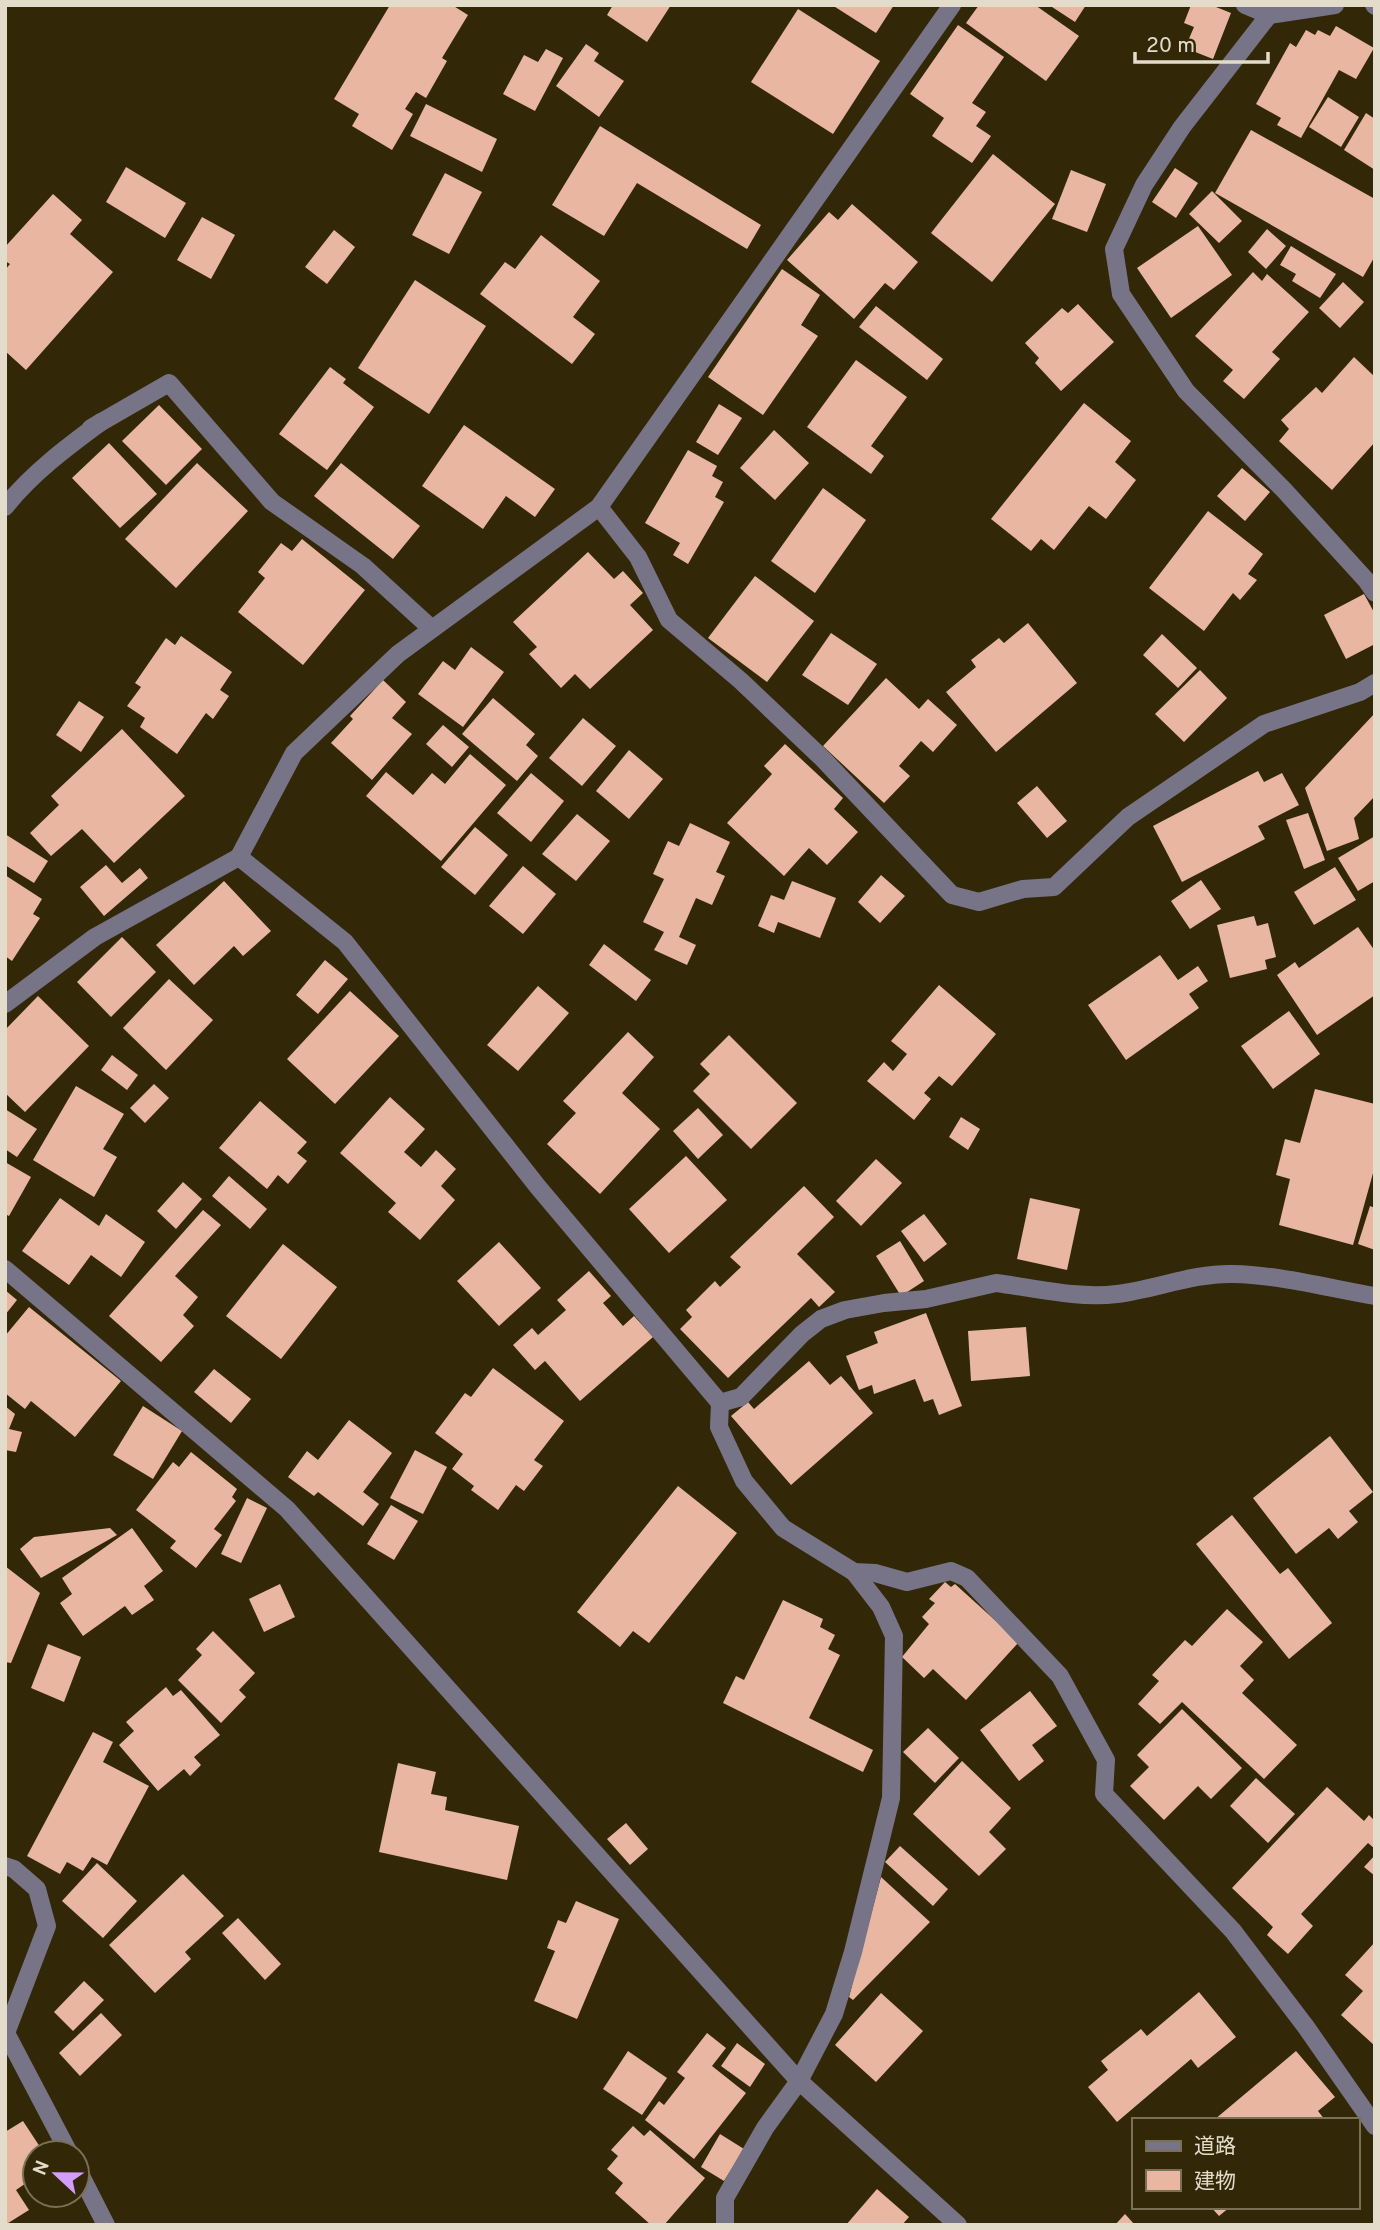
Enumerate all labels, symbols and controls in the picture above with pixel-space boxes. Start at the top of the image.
scale bar [1135,21,1268,65]
text: 20 m [1146,33,1195,60]
legend [1132,2118,1359,2209]
text: 道路 [1194,2134,1236,2161]
north arrow [21,2139,91,2209]
text: N [28,2158,56,2179]
text: 建物 [1194,2169,1236,2196]

